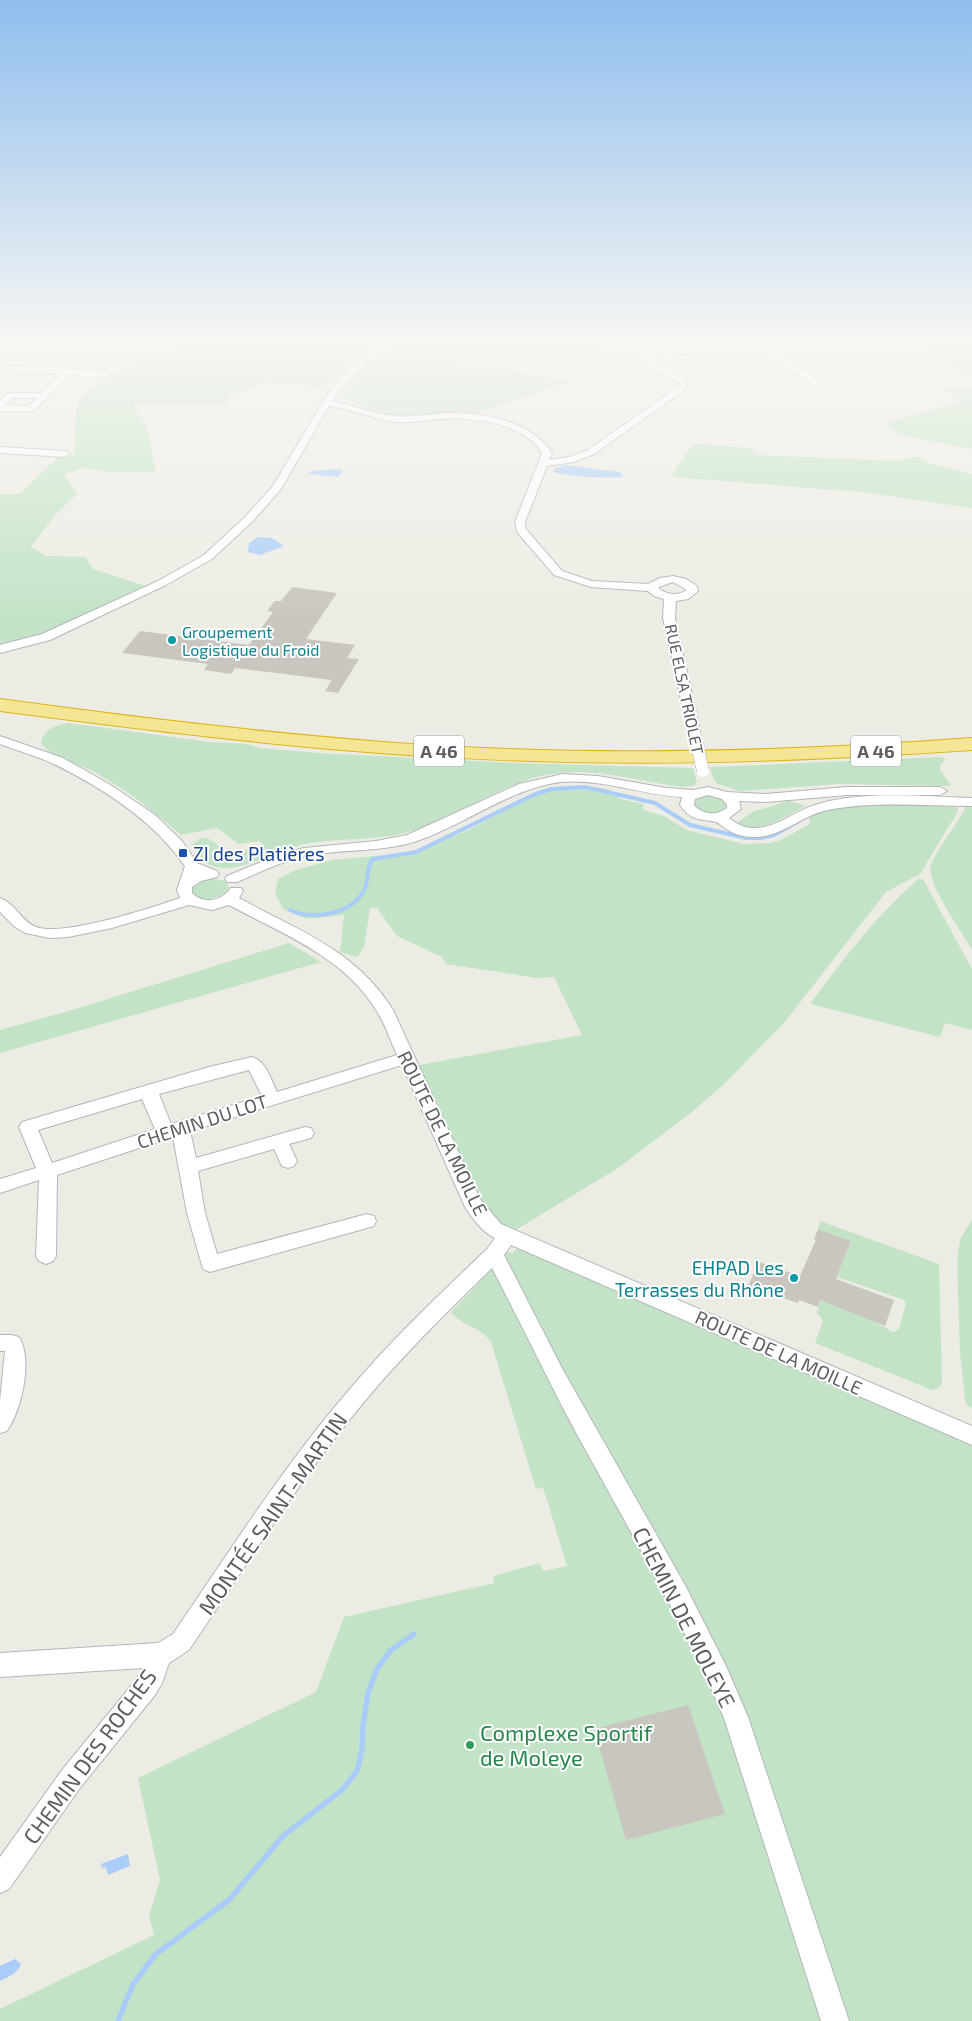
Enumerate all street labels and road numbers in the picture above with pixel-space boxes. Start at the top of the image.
street label: RUE ELSA TRIOLET [662,622,708,756]
road number: A 46 [414,736,464,766]
road number: A 46 [851,736,901,766]
street label: ROUTE DE LA MOILLE [393,1047,493,1219]
street label: CHEMIN DU LOT [134,1089,270,1153]
street label: ROUTE DE LA MOILLE [692,1305,866,1399]
street label: MONTÉE SAINT-MARTIN [192,1407,352,1619]
street label: CHEMIN DE MOLEYE [628,1522,742,1712]
street label: CHEMIN DES ROCHES [17,1664,161,1848]

